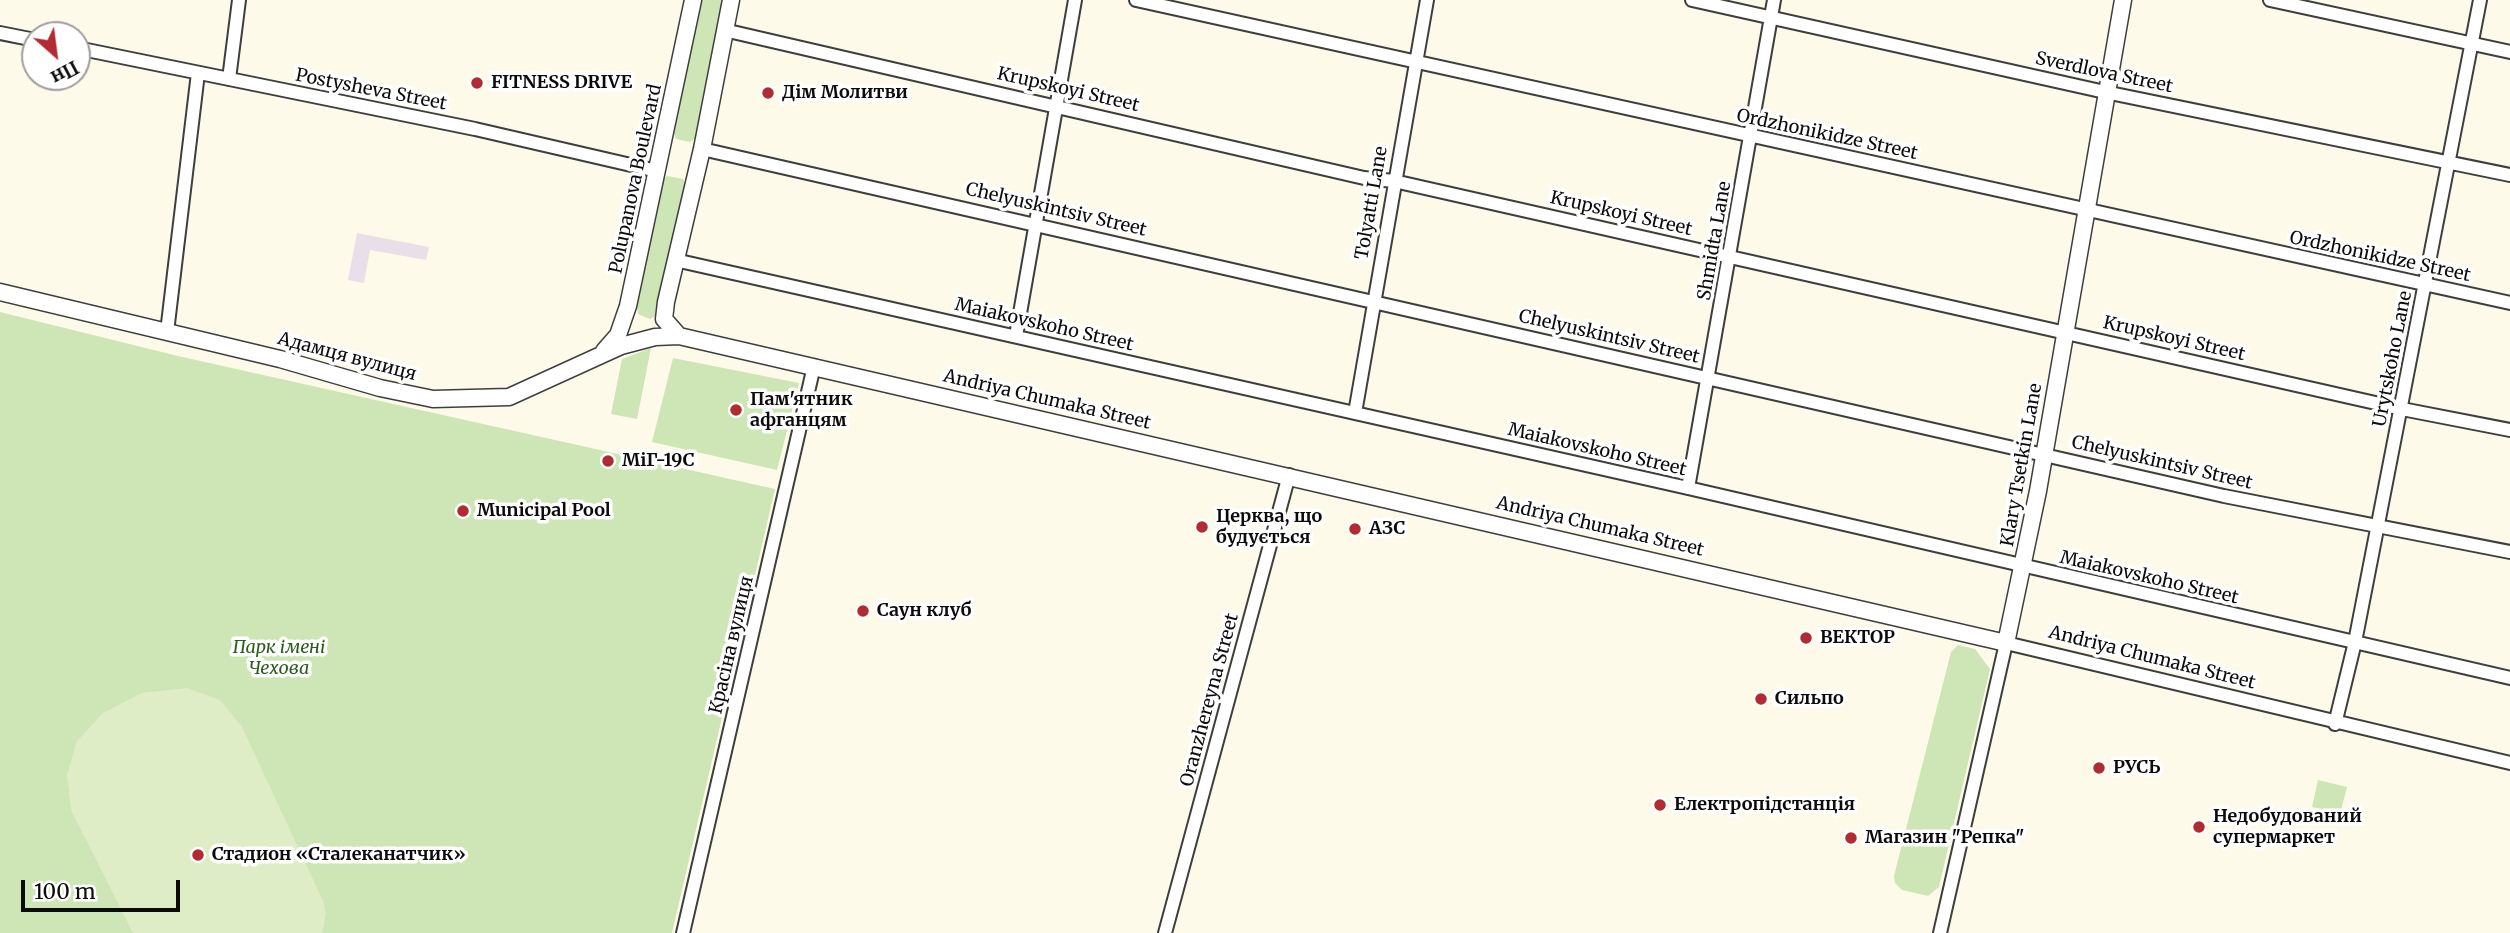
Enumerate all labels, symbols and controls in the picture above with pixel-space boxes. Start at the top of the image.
north arrow [21,21,91,91]
street label: Sverdlova Street [2033,48,2175,98]
text: Пн [47,55,83,90]
street label: Krupskoyi Street [995,63,1141,117]
street label: Postysheva Street [294,65,448,115]
place label: FITNESS DRIVE [491,72,632,94]
marker: FITNESS DRIVE [469,75,485,91]
street label: Polupanova Boulevard [605,82,667,276]
place label: Дім Молитви [782,82,908,104]
marker: Дім Молитви [760,85,776,101]
street label: Ordzhonikidze Street [1735,105,1919,165]
street label: Tolyatti Lane [1351,145,1393,261]
street label: Chelyuskintsiv Street [964,179,1148,241]
street label: Shmidta Lane [1694,180,1736,302]
street label: Krupskoyi Street [1548,187,1694,241]
street label: Ordzhonikidze Street [2288,227,2472,287]
street label: Urytskoho Lane [2369,289,2417,429]
street label: Maiakovskoho Street [953,294,1135,356]
street label: Chelyuskintsiv Street [1517,306,1701,368]
street label: Krupskoyi Street [2101,312,2247,366]
street label: Адамця вулиця [275,328,419,386]
street label: Andriya Chumaka Street [941,366,1153,434]
street label: Klary Tsetkin Lane [1997,382,2047,548]
place label: Пам'ятник афганцям [750,389,853,432]
marker: Пам'ятник афганцям [728,402,744,418]
street label: Maiakovskoho Street [1506,419,1688,481]
street label: Chelyuskintsiv Street [2070,432,2254,494]
place label: МіГ-19С [622,450,695,472]
marker: МіГ-19С [600,453,616,469]
street label: Andriya Chumaka Street [1494,493,1706,561]
place label: Municipal Pool [477,500,611,522]
marker: Municipal Pool [455,503,471,519]
place label: Церква, що будується [1216,506,1322,548]
place label: АЗС [1369,518,1405,540]
marker: Церква, що будується [1194,519,1210,535]
marker: АЗС [1347,521,1363,537]
street label: Maiakovskoho Street [2058,547,2240,609]
street label: Красіна вулиця [706,574,758,716]
place label: Саун клуб [877,600,971,622]
marker: Саун клуб [855,603,871,619]
street label: Oranzhereyna Street [1176,611,1244,789]
street label: Andriya Chumaka Street [2046,622,2258,694]
place label: ВЕКТОР [1820,627,1895,649]
marker: ВЕКТОР [1798,630,1814,646]
park label: Парк імені Чехова [233,637,325,680]
place label: Сильпо [1775,688,1844,710]
marker: Сильпо [1753,691,1769,707]
place label: РУСЬ [2113,757,2160,779]
marker: РУСЬ [2091,760,2107,776]
place label: Електропідстанція [1674,794,1855,816]
marker: Електропідстанція [1652,797,1668,813]
place label: Недобудований супермаркет [2213,806,2362,848]
marker: Недобудований супермаркет [2191,819,2207,835]
place label: Магазин "Репка" [1865,827,2025,849]
marker: Магазин "Репка" [1843,830,1859,846]
place label: Стадион «Сталеканатчик» [212,844,466,866]
marker: Стадион «Сталеканатчик» [190,847,206,863]
scale bar [24,866,184,910]
text: 100 m [34,878,96,905]

